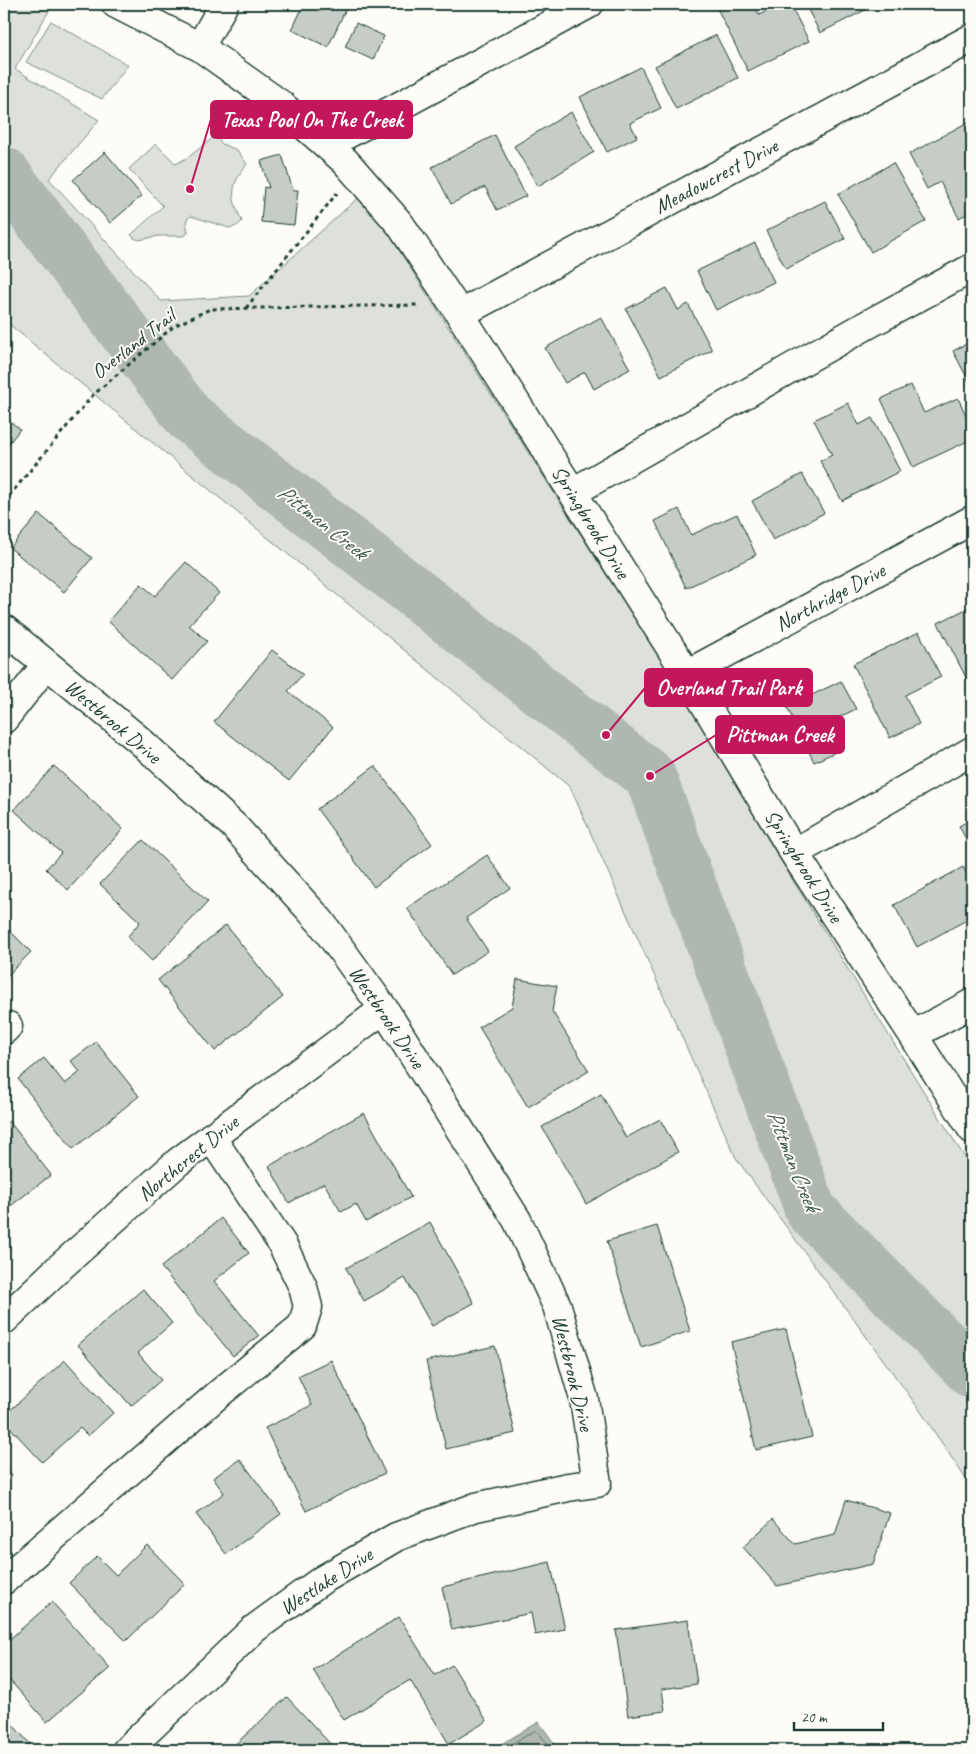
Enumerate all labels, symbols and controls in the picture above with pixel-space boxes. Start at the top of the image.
callout: Texas Pool On The Creek [211,101,412,138]
text: Texas Pool On The Creek [221,106,404,134]
street label: Meadowcrest Drive [650,132,783,219]
street label: Overland Trail [86,301,183,385]
street label: Springbrook Drive [546,461,637,584]
water label: Pittman Creek [272,478,376,568]
street label: Northridge Drive [771,557,890,637]
callout: Overland Trail Park [645,669,812,706]
street label: Westbrook Drive [59,673,168,770]
text: Overland Trail Park [656,674,803,702]
callout: Pittman Creek [716,716,844,753]
text: Pittman Creek [726,721,836,749]
street label: Springbrook Drive [759,805,850,928]
street label: Westbrook Drive [343,961,431,1074]
water label: Pittman Creek [760,1106,827,1218]
street label: Northcrest Drive [132,1108,245,1207]
street label: Westbrook Drive [546,1313,600,1435]
street label: Westlake Drive [275,1541,378,1621]
scale bar [794,1699,882,1731]
text: 20 m [801,1708,828,1727]

